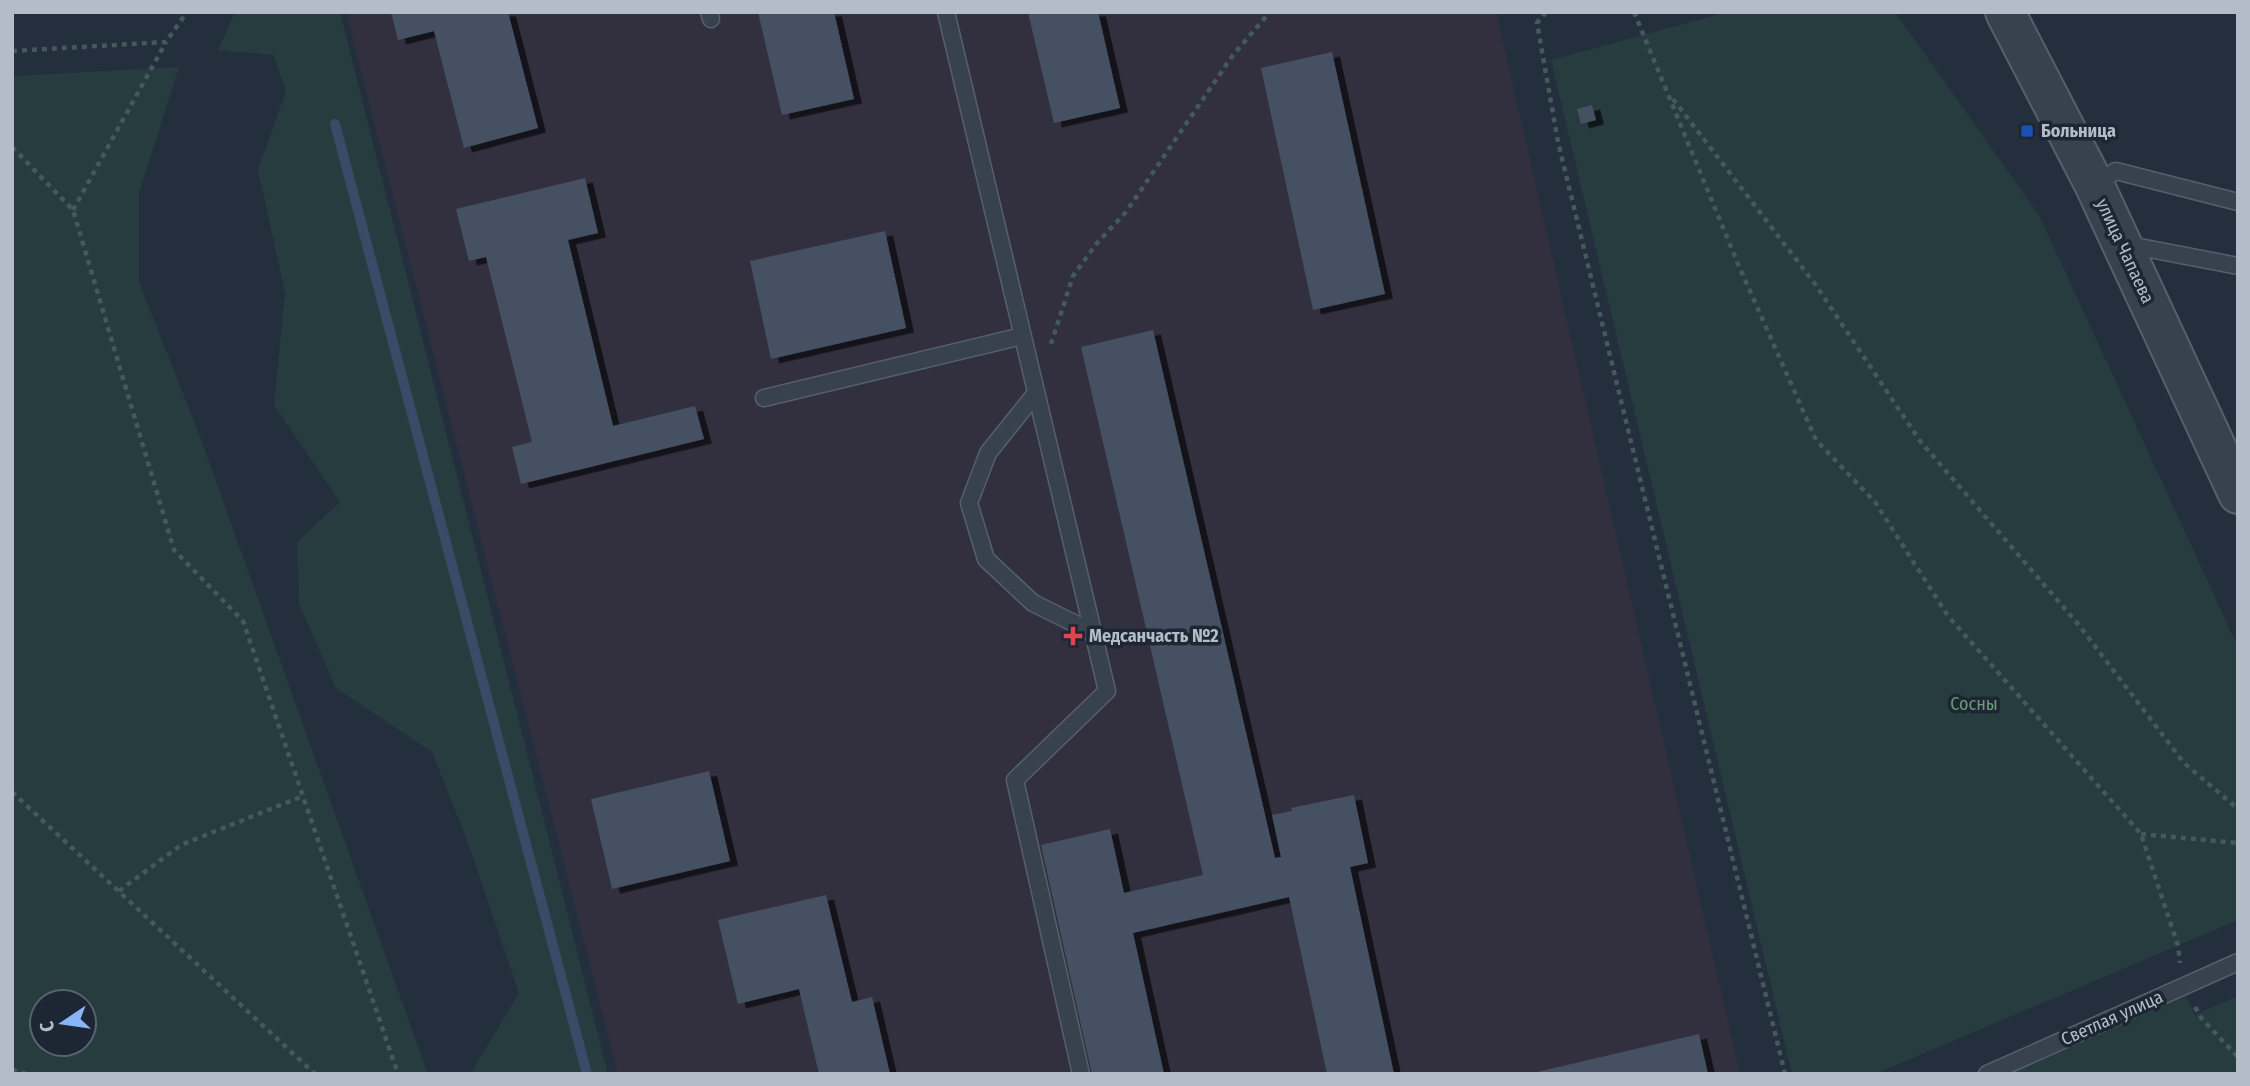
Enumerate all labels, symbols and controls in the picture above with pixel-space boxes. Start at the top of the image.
place label: Больница [2041,120,2116,142]
marker: Больница [2019,123,2035,139]
street label: улица Чапаева [2091,195,2159,307]
place label: Медсанчасть №2 [1089,625,1219,647]
marker: Медсанчасть №2 [1063,626,1083,646]
park label: Сосны [1950,693,1998,715]
street label: Светлая улица [2058,986,2166,1050]
north arrow [28,988,98,1058]
text: С [35,1019,59,1034]

